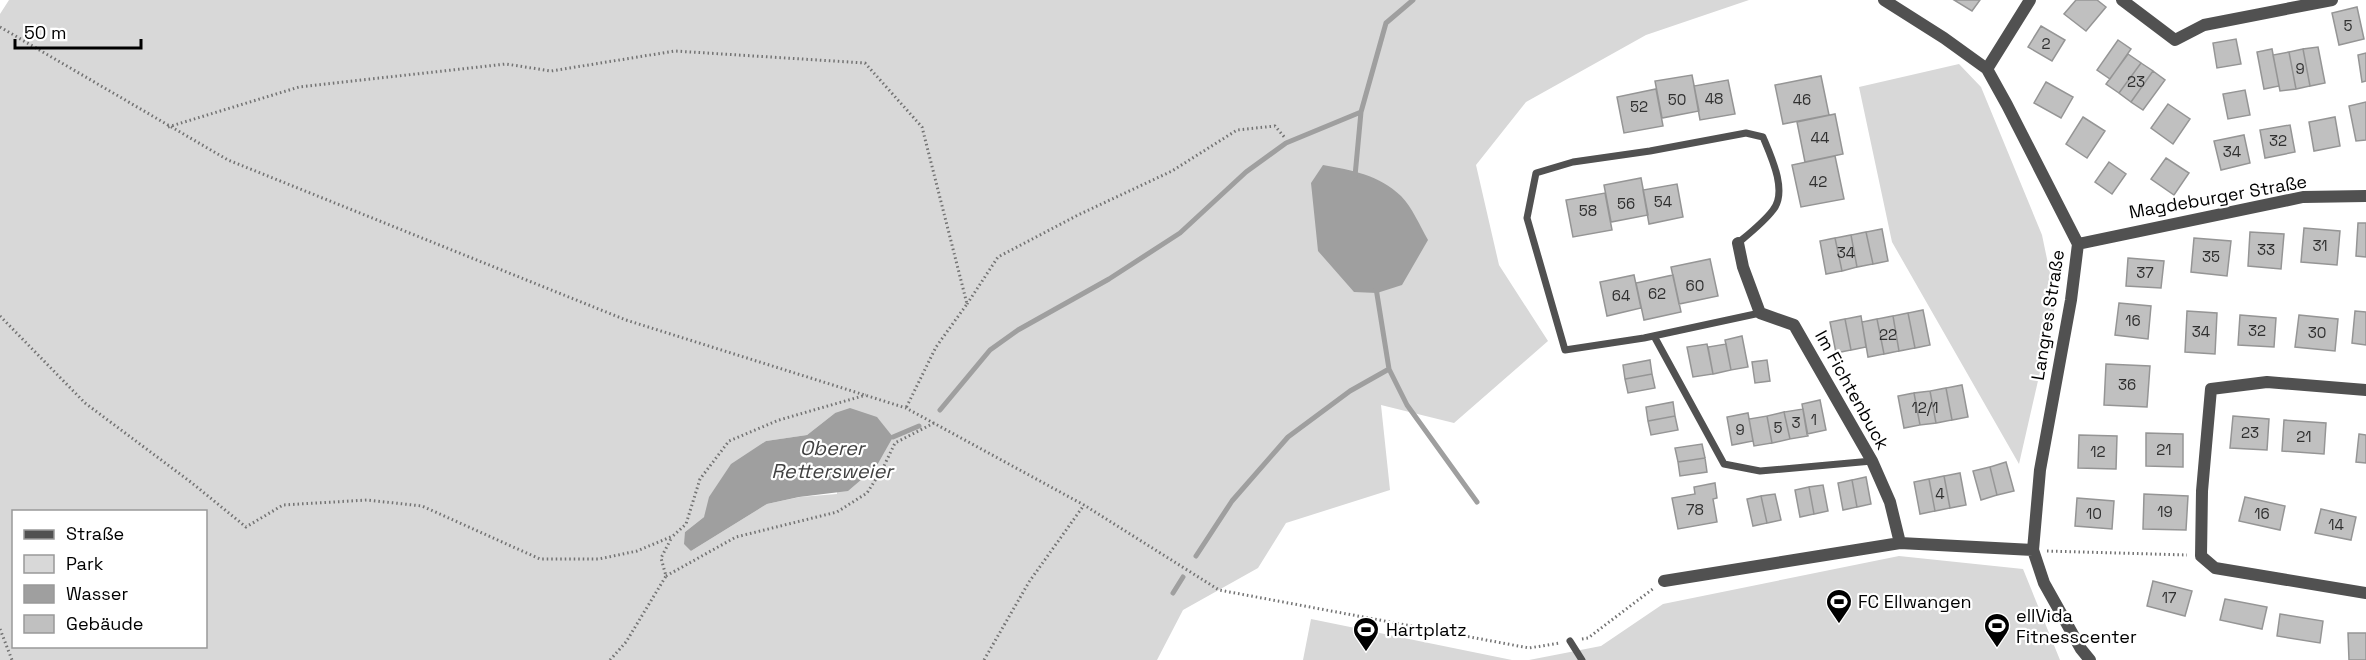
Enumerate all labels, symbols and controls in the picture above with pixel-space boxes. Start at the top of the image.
scale bar [15,12,141,50]
house number: 5 [2344,16,2353,35]
text: 50 m [24,21,66,44]
house number: 2 [2041,34,2051,53]
house number: 9 [2295,59,2305,78]
house number: 23 [2127,72,2145,91]
house number: 48 [1705,89,1723,108]
house number: 50 [1668,90,1686,109]
house number: 46 [1793,90,1811,109]
house number: 52 [1630,97,1648,116]
house number: 44 [1811,128,1829,147]
house number: 32 [2269,131,2287,150]
house number: 34 [2223,142,2241,161]
street label: Magdeburger Straße [2127,170,2309,223]
house number: 42 [1809,172,1827,191]
house number: 54 [1654,192,1672,211]
house number: 56 [1617,194,1635,213]
house number: 58 [1579,201,1597,220]
house number: 31 [2312,236,2328,255]
house number: 33 [2257,240,2275,259]
house number: 34 [1837,243,1855,262]
house number: 35 [2202,247,2220,266]
street label: Langres Straße [2026,248,2069,382]
house number: 37 [2136,263,2154,282]
house number: 60 [1686,276,1704,295]
house number: 62 [1648,284,1666,303]
house number: 64 [1612,286,1630,305]
house number: 16 [2125,311,2141,330]
house number: 32 [2248,321,2266,340]
house number: 34 [2192,322,2210,341]
house number: 30 [2308,323,2326,342]
house number: 22 [1879,325,1897,344]
street label: Im Fichtenbuck [1810,326,1895,454]
house number: 36 [2118,375,2136,394]
house number: 12/1 [1911,398,1939,417]
house number: 1 [1811,410,1817,429]
house number: 3 [1791,413,1801,432]
house number: 5 [1774,418,1783,437]
house number: 9 [1735,420,1745,439]
house number: 23 [2241,423,2259,442]
house number: 21 [2296,427,2312,446]
water label: Oberer Rettersweier [771,435,895,484]
house number: 21 [2156,440,2172,459]
house number: 12 [2090,442,2106,461]
house number: 4 [1935,484,1945,503]
house number: 78 [1686,500,1704,519]
house number: 19 [2157,502,2173,521]
house number: 10 [2086,504,2102,523]
house number: 16 [2254,504,2270,523]
legend [12,510,207,648]
house number: 14 [2328,515,2344,534]
text: Straße [66,522,124,545]
text: Park [66,552,104,575]
text: Wasser [66,582,128,605]
sports icon: FC Ellwangen [1824,587,1854,625]
house number: 17 [2162,588,2176,607]
place label: FC Ellwangen [1858,590,1972,613]
place label: ellVida Fitnesscenter [2016,604,2137,648]
sports icon: ellVida Fitnesscenter [1982,611,2012,649]
text: Gebäude [66,612,144,635]
sports icon: Hartplatz [1351,615,1381,653]
place label: Hartplatz [1386,618,1467,641]

